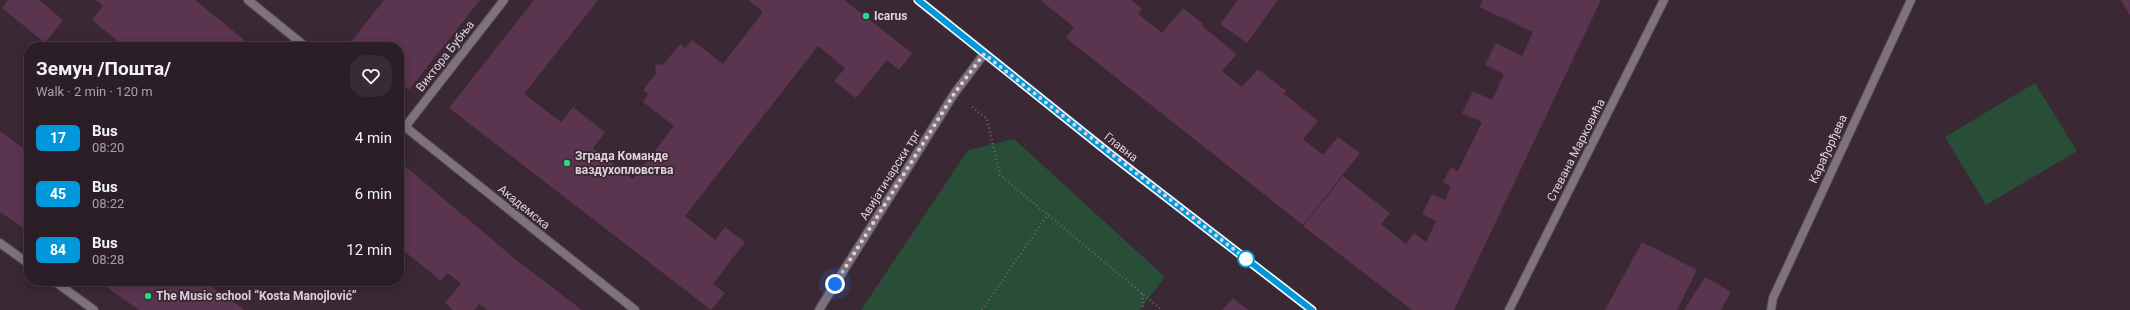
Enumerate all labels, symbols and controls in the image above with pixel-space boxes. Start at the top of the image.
place label: Icarus [874,9,907,23]
marker: Icarus [861,11,871,21]
street label: Виктора Бубња [413,18,477,94]
button: heart [350,55,392,97]
text: Земун /Пошта/ [36,57,171,80]
text: Walk · 2 min · 120 m [36,84,153,99]
street label: Стевана Марковића [1544,96,1608,204]
street label: Карађорђева [1806,112,1850,186]
text: Bus [92,122,118,140]
street label: Авијатичарски трг [857,127,923,223]
text: 4 min [355,129,392,147]
street label: Главна [1101,129,1141,165]
text: 17 [50,130,66,146]
text: 08:20 [92,140,124,155]
place label: Зграда Команде ваздухопловства [575,149,674,177]
marker: Зграда Команде ваздухопловства [562,158,572,168]
text: Bus [92,178,118,196]
street label: Академска [495,182,553,232]
text: 6 min [355,185,392,203]
text: 45 [50,186,66,202]
text: 08:22 [92,196,124,211]
text: Bus [92,234,118,252]
text: 12 min [346,241,392,259]
text: 84 [50,242,66,258]
unlabelled marker [1237,250,1255,268]
text: 08:28 [92,252,124,267]
your location [825,274,845,294]
place label: The Music school “Kosta Manojlović” [156,289,357,303]
marker: The Music school “Kosta Manojlović” [143,291,153,301]

